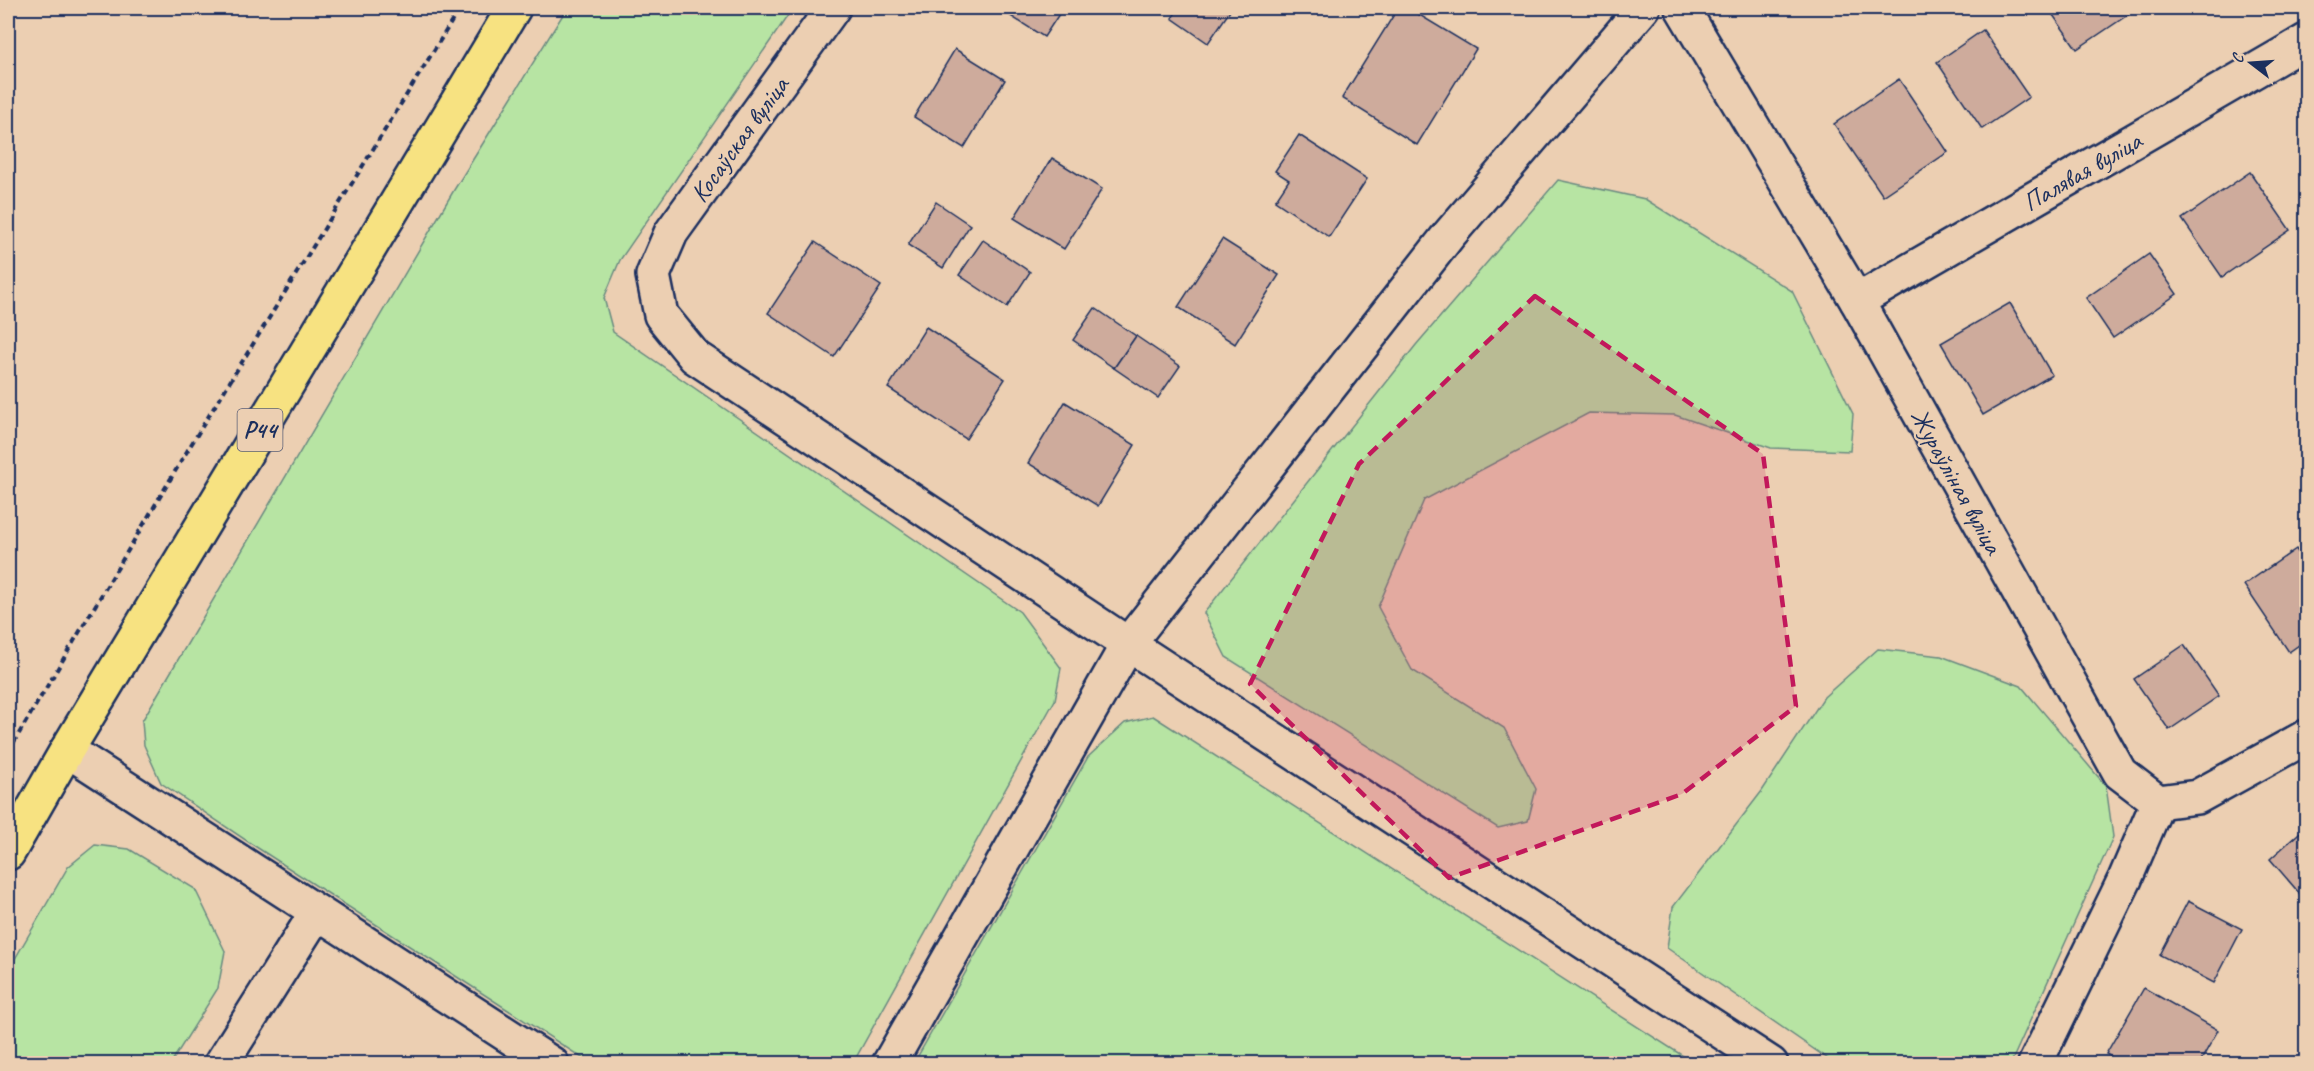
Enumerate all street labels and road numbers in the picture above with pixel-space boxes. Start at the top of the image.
street label: Косаўская вуліца [683,69,797,209]
street label: Палявая вуліца [2017,123,2149,219]
street label: Жураўліная вуліца [1903,403,2011,561]
road number: Р44 [238,409,282,451]

